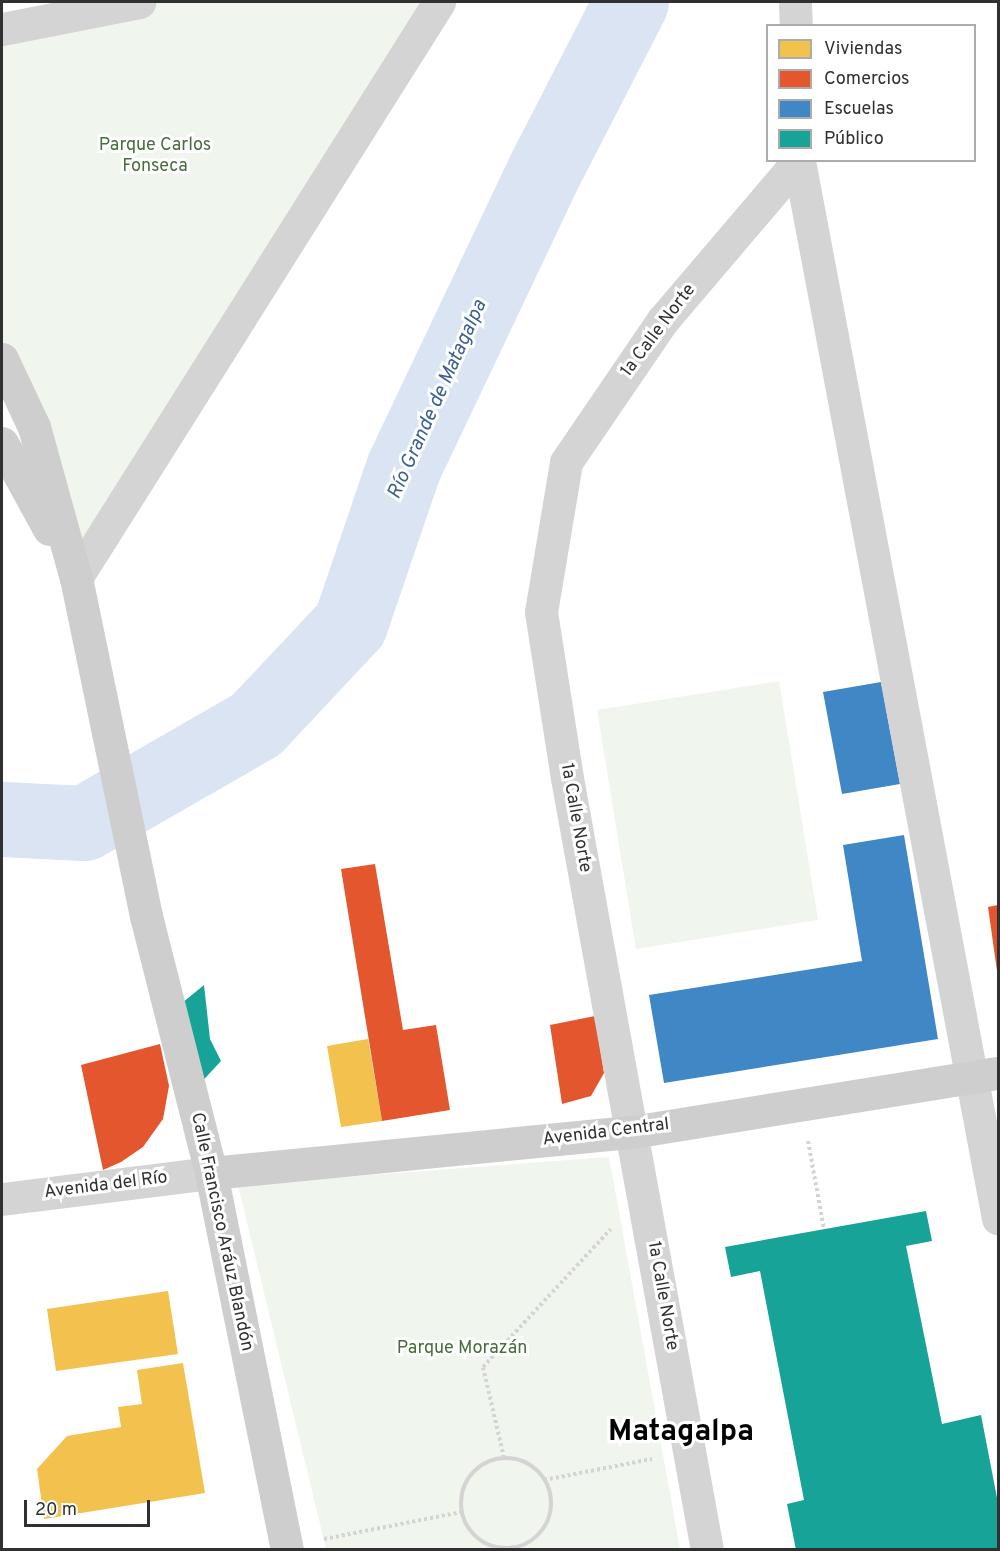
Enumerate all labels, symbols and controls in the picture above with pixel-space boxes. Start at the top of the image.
legend [766,24,976,162]
text: Viviendas [824,38,902,61]
text: Comercios [824,68,910,91]
text: Escuelas [824,98,894,121]
text: Público [824,128,884,151]
park label: Parque Carlos Fonseca [99,136,211,178]
street label: 1a Calle Norte [617,280,701,382]
water label: Río Grande de Matagalpa [383,297,493,503]
street label: 1a Calle Norte [555,762,595,874]
street label: Calle Francisco Aráuz Blandón [185,1110,257,1354]
street label: Avenida Central [542,1115,670,1151]
street label: Avenida del Río [43,1168,169,1204]
street label: 1a Calle Norte [642,1240,682,1352]
park label: Parque Morazán [397,1338,527,1360]
district label: Matagalpa [608,1415,754,1451]
scale bar [27,1488,153,1526]
text: 20 m [35,1499,77,1522]

